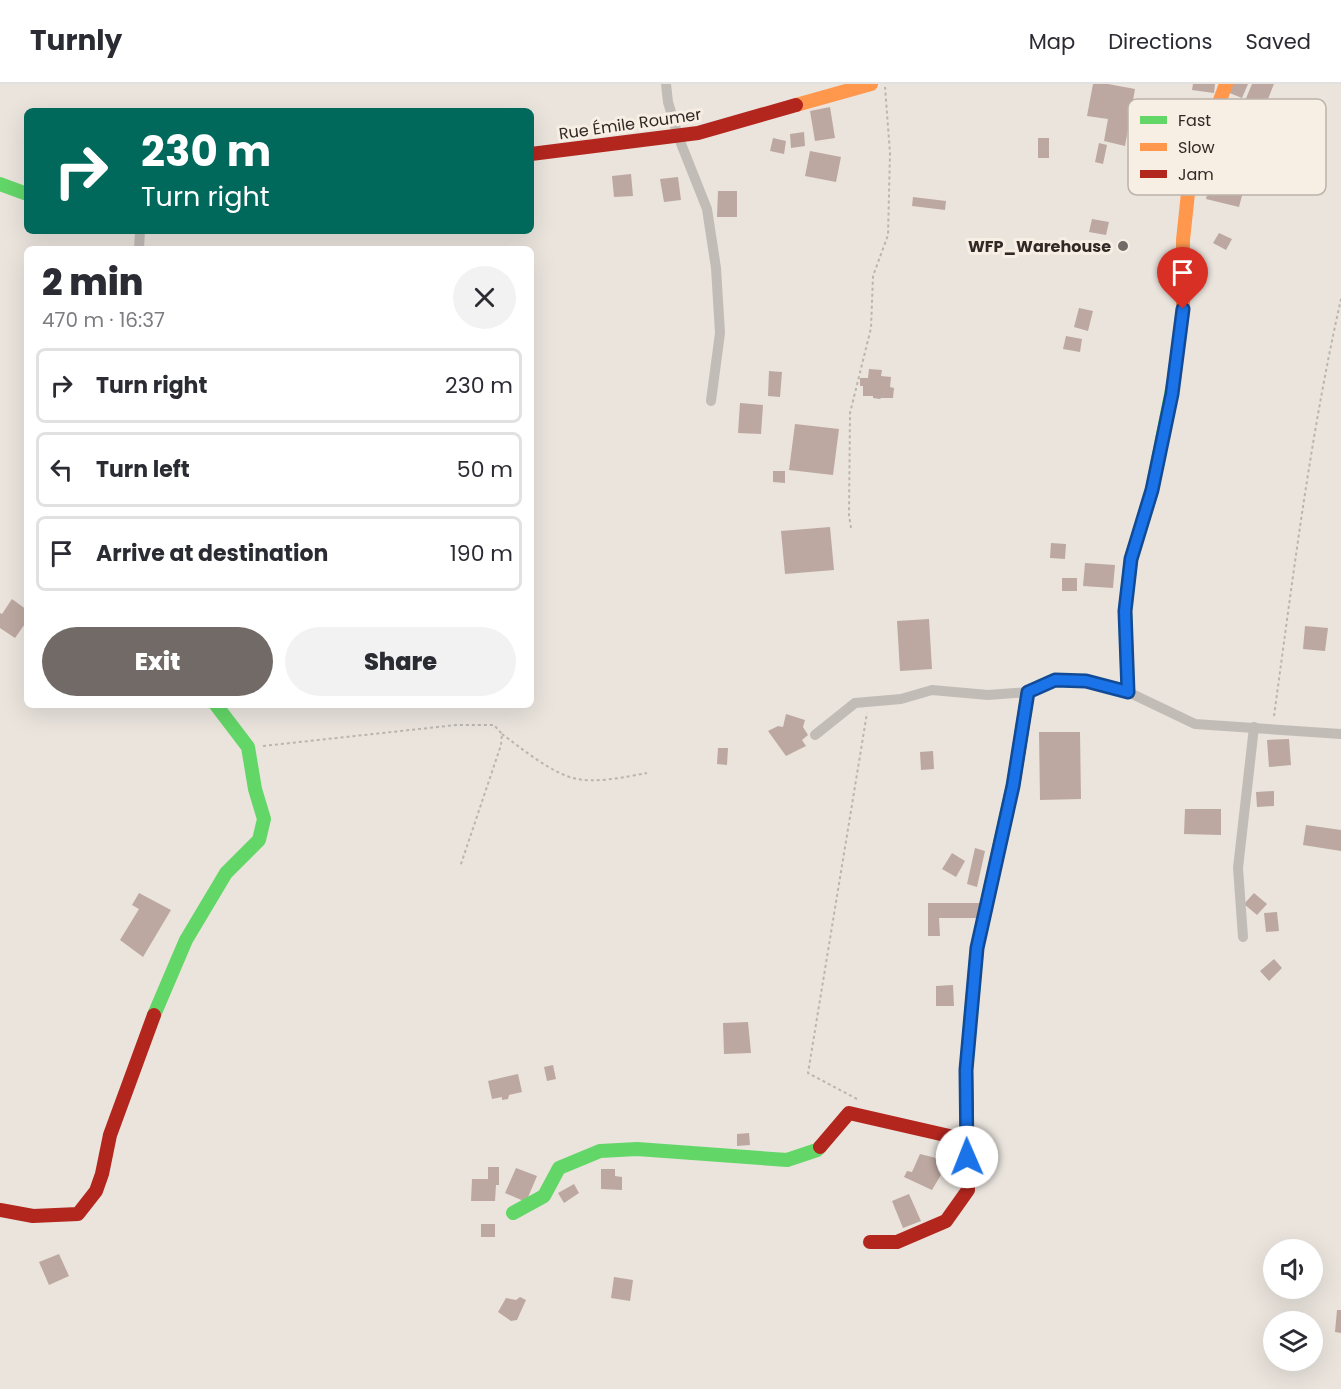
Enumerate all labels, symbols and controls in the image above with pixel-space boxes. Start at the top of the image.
text: Turnly [30,21,122,60]
text: Map [1029,27,1075,56]
text: Directions [1108,27,1212,56]
text: Saved [1245,27,1311,56]
legend [1128,99,1326,195]
street label: Rue Émile Roumer [557,103,703,145]
text: Fast [1178,109,1211,132]
text: 230 m [141,122,271,181]
icon: right [42,132,120,210]
text: Slow [1178,136,1215,159]
text: Jam [1178,163,1214,186]
text: Turn right [141,178,270,215]
place label: WFP_Warehouse [968,235,1111,258]
marker: WFP_Warehouse [1116,239,1130,253]
pin [1157,247,1208,309]
icon: arrive [1166,256,1199,289]
text: 2 min [42,257,144,308]
button: close [453,266,516,329]
text: 470 m · 16:37 [42,306,165,334]
icon: right [45,369,78,402]
text: Turn right [96,370,207,401]
text: 230 m [445,370,513,401]
icon: left [45,453,78,486]
text: Turn left [96,454,190,485]
text: 50 m [457,454,513,485]
icon: arrive [45,537,78,570]
text: Arrive at destination [96,538,328,569]
text: 190 m [450,538,513,569]
button: Exit [42,627,273,696]
button: Share [285,627,516,696]
position arrow [935,1125,999,1189]
map controls [1263,1239,1323,1371]
button: sound [1263,1239,1323,1299]
button: layers [1263,1311,1323,1371]

